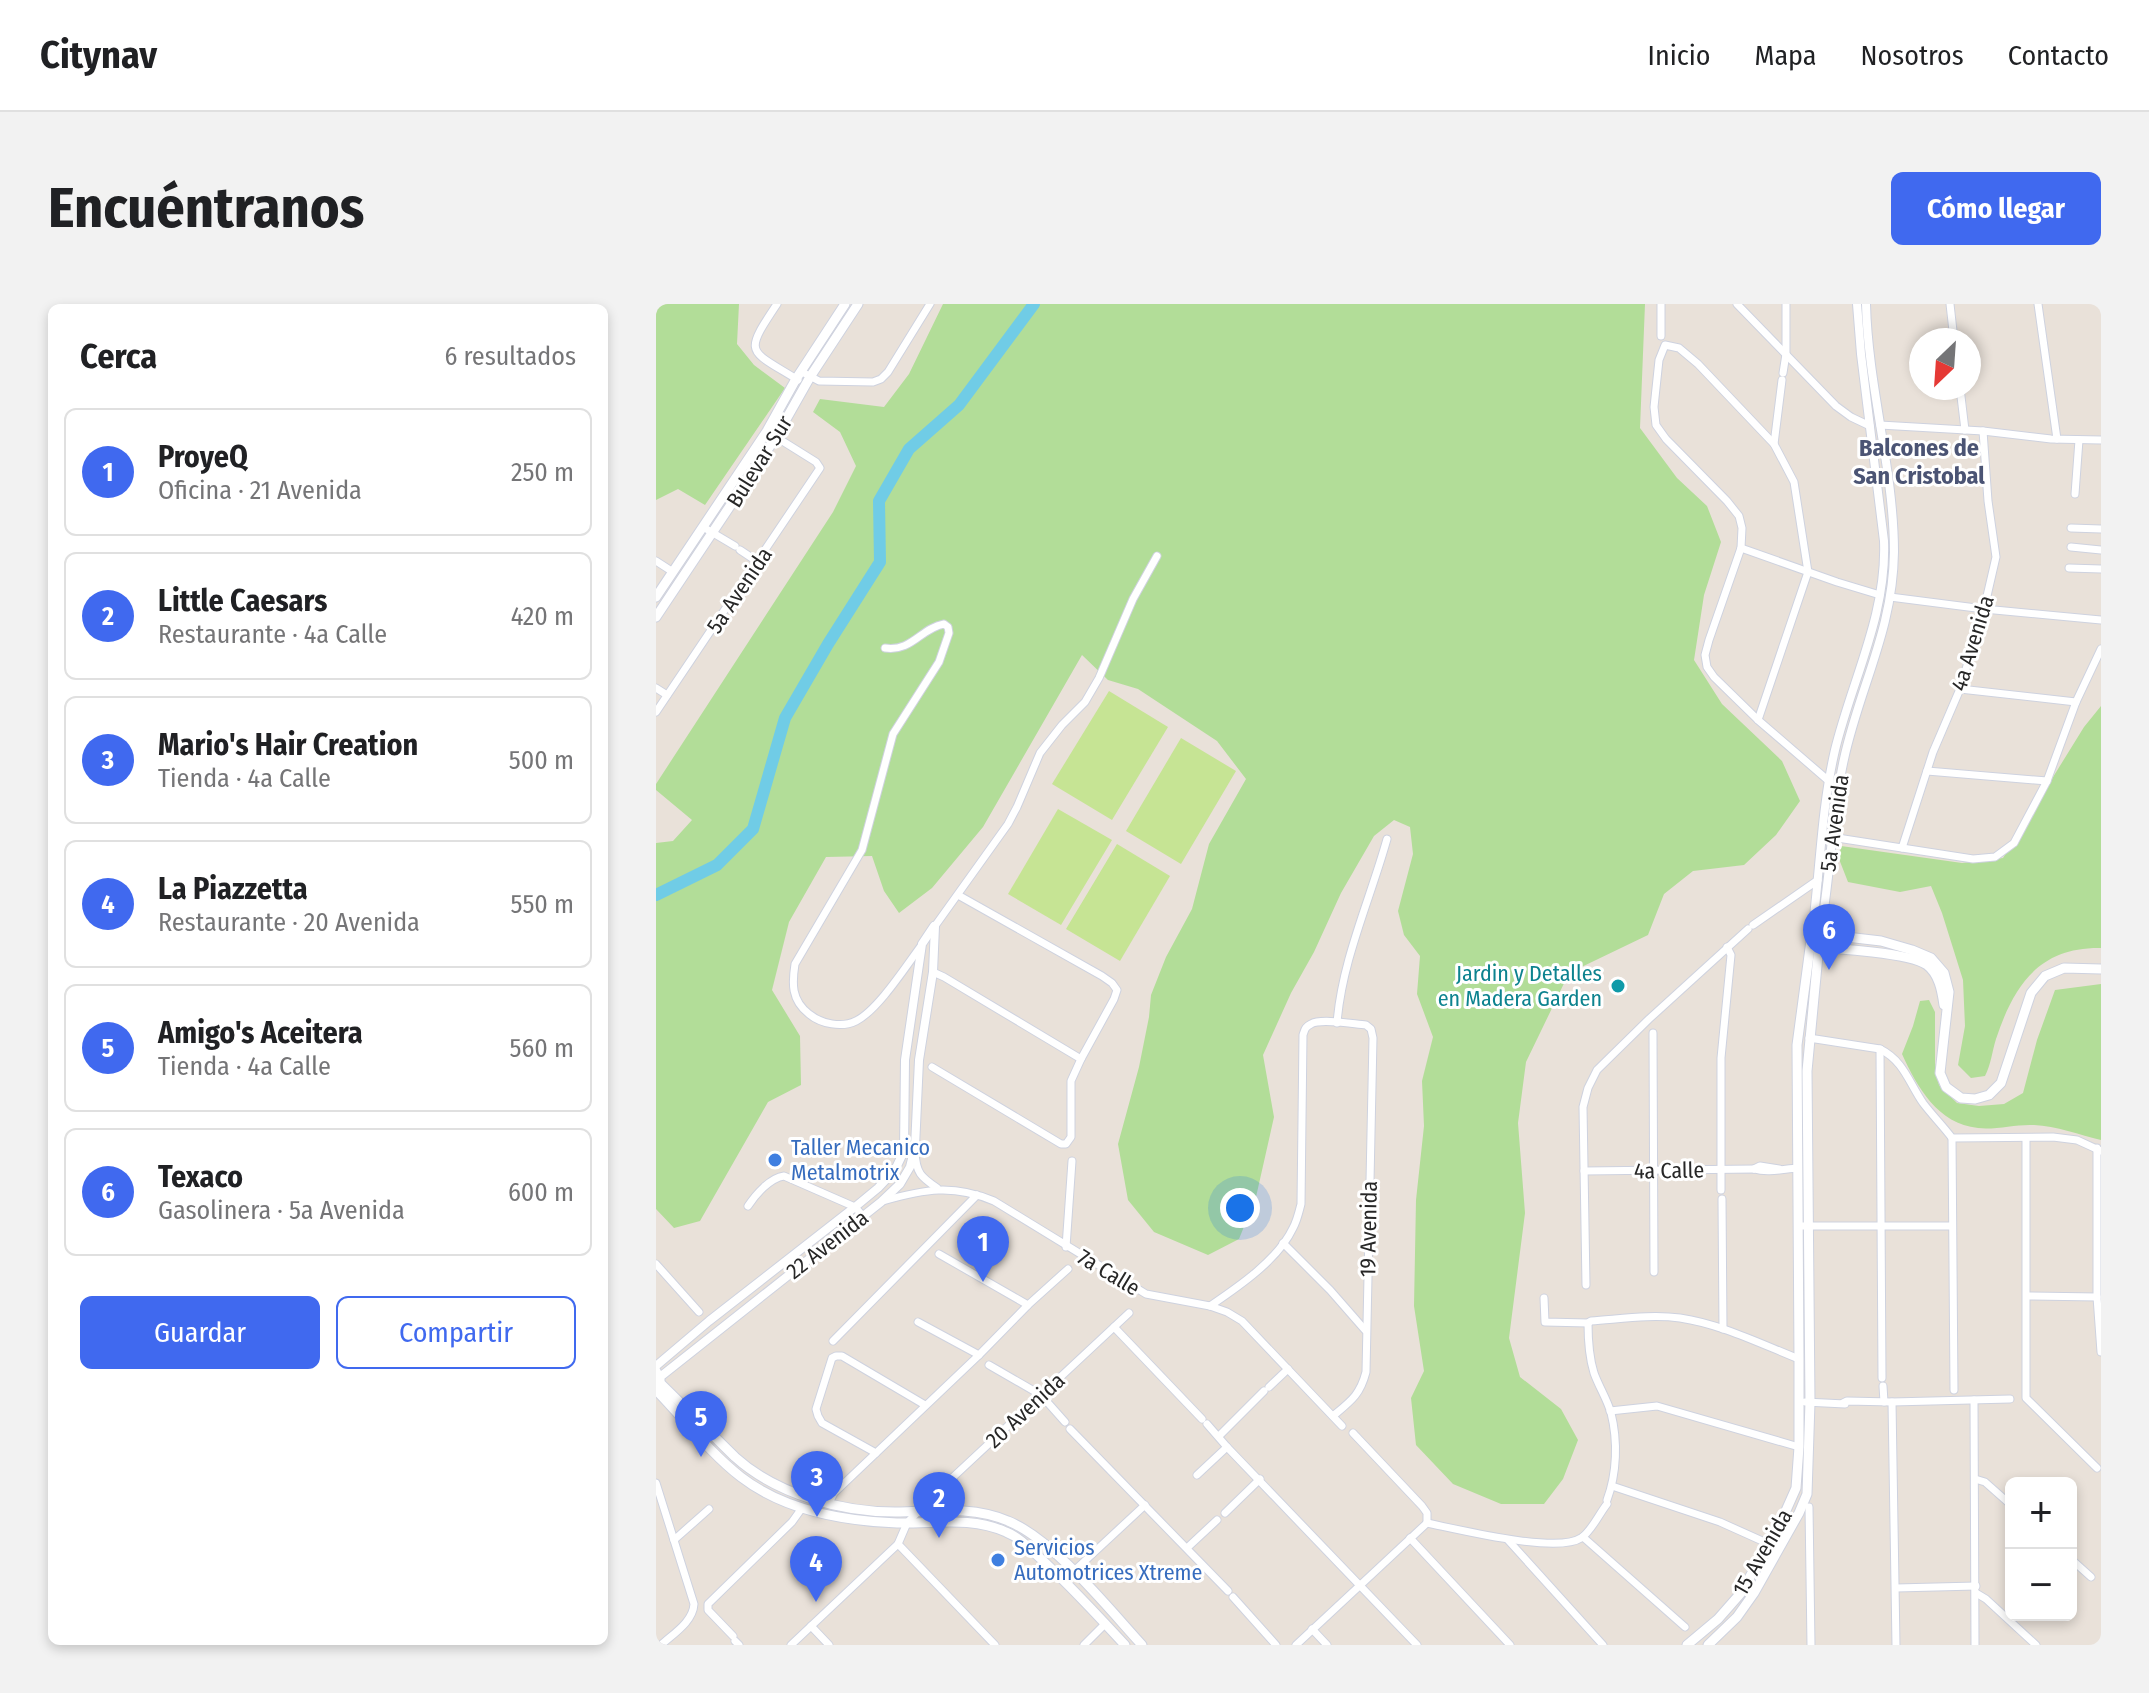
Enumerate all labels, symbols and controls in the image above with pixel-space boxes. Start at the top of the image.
text: Citynav [40,32,157,78]
text: Inicio [1648,39,1710,72]
text: Mapa [1754,39,1816,72]
text: Nosotros [1860,39,1964,72]
text: Contacto [2008,39,2109,72]
button: Cómo llegar [1891,172,2101,245]
text: Encuéntranos [48,175,364,242]
north arrow [1909,328,1981,400]
text: Cerca [80,336,157,377]
text: 6 resultados [444,341,576,372]
street label: Bulevar Sur [721,410,798,512]
district label: Balcones de San Cristobal [1853,434,1985,490]
text: ProyeQ [158,439,248,475]
text: 1 [103,457,114,488]
text: 250 m [511,457,574,488]
text: Oficina · 21 Avenida [158,475,362,506]
street label: 5a Avenida [701,542,778,638]
text: Little Caesars [158,583,327,619]
street label: 4a Avenida [1945,592,2000,694]
text: 2 [102,601,114,632]
text: 420 m [511,601,574,632]
text: Restaurante · 4a Calle [158,619,387,650]
text: Mario's Hair Creation [158,727,418,763]
text: 3 [102,745,114,776]
text: 500 m [509,745,574,776]
text: Tienda · 4a Calle [158,763,331,794]
street label: 5a Avenida [1814,773,1855,873]
text: La Piazzetta [158,871,308,907]
text: 4 [101,889,115,920]
text: 550 m [511,889,574,920]
pin: 6 [1803,904,1855,970]
text: Restaurante · 20 Avenida [158,907,420,938]
place label: Jardin y Detalles en Madera Garden [1438,960,1602,1012]
marker: Jardin y Detalles en Madera Garden [1609,977,1627,995]
text: Amigo's Aceitera [158,1015,363,1051]
text: 5 [102,1033,114,1064]
text: 560 m [510,1033,574,1064]
text: Tienda · 4a Calle [158,1051,331,1082]
place label: Taller Mecanico Metalmotrix [791,1134,930,1186]
marker: Taller Mecanico Metalmotrix [766,1151,784,1169]
street label: 4a Calle [1634,1156,1704,1185]
text: Texaco [158,1159,243,1195]
text: 6 [101,1177,115,1208]
text: 600 m [508,1177,574,1208]
street label: 19 Avenida [1354,1181,1383,1277]
your location [1220,1188,1260,1228]
text: Gasolinera · 5a Avenida [158,1195,405,1226]
street label: 22 Avenida [781,1204,874,1285]
pin: 1 [957,1216,1009,1282]
street label: 7a Calle [1073,1243,1145,1302]
button: Guardar [80,1296,320,1369]
button: Compartir [336,1296,576,1369]
street label: 20 Avenida [980,1367,1070,1454]
pin: 5 [675,1391,727,1457]
pin: 3 [791,1451,843,1517]
pin: 2 [913,1472,965,1538]
map controls [2005,1477,2077,1621]
button: + [2005,1477,2077,1549]
street label: 15 Avenida [1727,1504,1798,1600]
place label: Servicios Automotrices Xtreme [1014,1534,1202,1586]
pin: 4 [790,1536,842,1602]
button: − [2005,1549,2077,1621]
marker: Servicios Automotrices Xtreme [989,1551,1007,1569]

